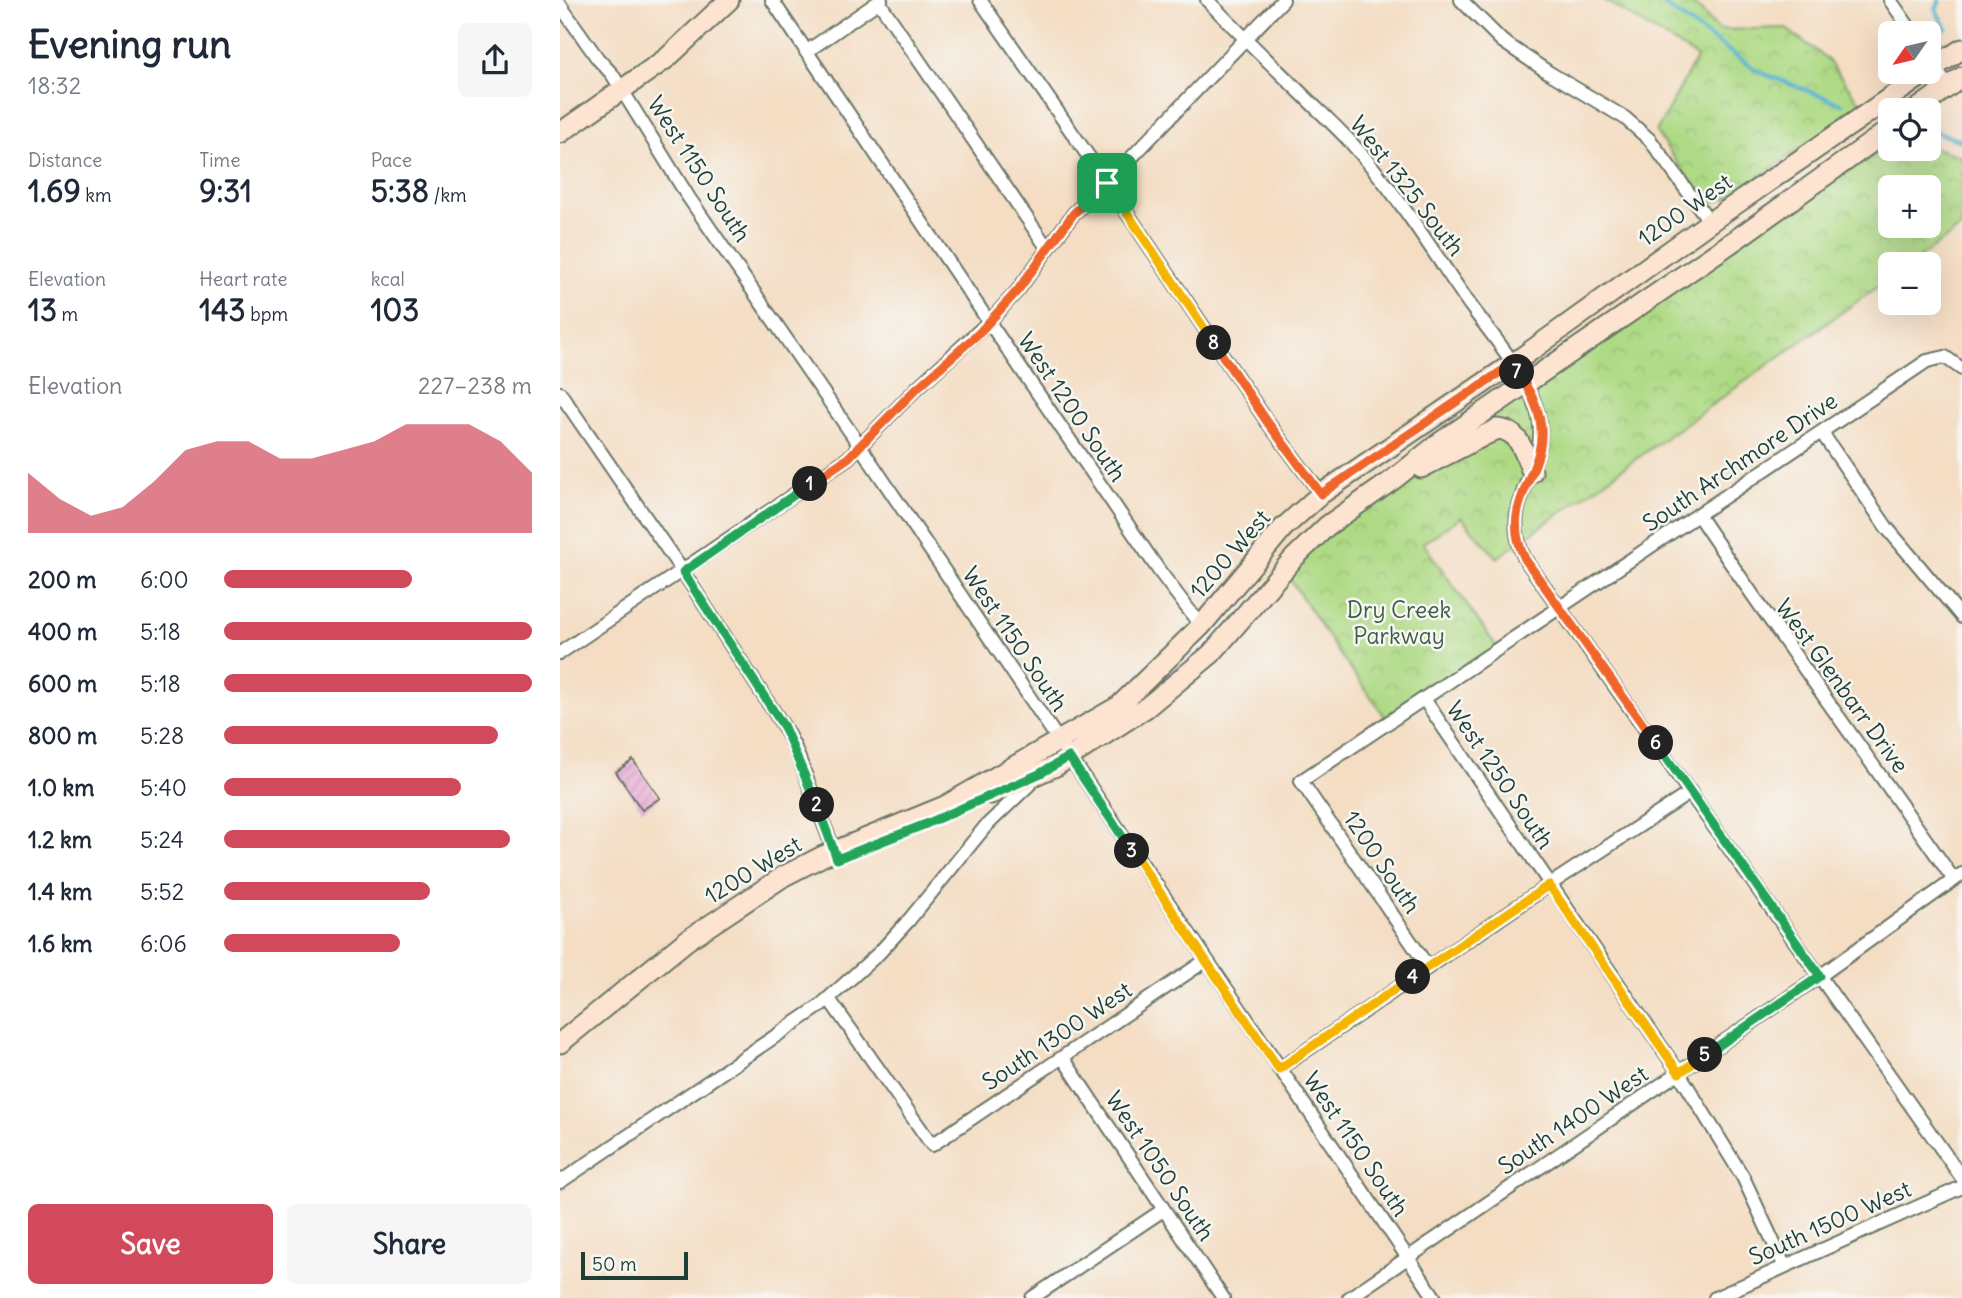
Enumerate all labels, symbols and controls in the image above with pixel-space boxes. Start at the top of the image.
text: Evening run [28,21,231,68]
north arrow [1878,21,1941,84]
map controls [1878,21,1941,315]
button: share [458,23,532,97]
text: 18:32 [28,71,81,100]
street label: West 1150 South [641,90,757,247]
button: locate [1878,98,1941,161]
street label: West 1325 South [1344,110,1471,262]
text: Distance [28,148,102,172]
text: Time [199,148,240,172]
text: Pace [371,148,412,172]
pin [1077,153,1137,213]
icon: arrive [1088,164,1126,202]
street label: 1200 West [1632,167,1738,252]
text: 1.69 [28,172,81,210]
text: 9:31 [199,172,252,210]
text: 5:38 [371,172,429,210]
button: + [1878,175,1941,238]
text: km [81,183,112,207]
text: /km [429,183,467,207]
button: − [1878,252,1941,315]
text: Elevation [28,267,106,291]
text: Heart rate [199,267,287,291]
text: kcal [371,267,405,291]
text: 13 [28,291,57,329]
text: 143 [199,291,246,329]
text: 103 [371,291,419,329]
text: m [57,302,78,326]
text: bpm [246,302,288,326]
pin: 8 [1196,326,1232,360]
street label: West 1200 South [1012,327,1133,487]
text: 8 [1208,330,1219,354]
pin: 7 [1500,354,1534,390]
text: 7 [1512,359,1521,383]
text: Elevation [28,371,122,400]
text: 227–238 m [418,371,532,400]
street label: South Archmore Drive [1637,386,1843,538]
pin: 1 [792,466,828,502]
text: 1 [806,471,813,495]
street label: 1200 West [1183,503,1276,604]
street label: West 1150 South [956,561,1075,717]
text: 200 m [28,565,97,594]
text: 6:00 [140,565,189,594]
street label: West Glenbarr Drive [1770,593,1915,778]
park label: Dry Creek Parkway [1347,595,1451,650]
text: 400 m [28,617,97,646]
text: 5:18 [140,617,181,646]
text: 600 m [28,669,97,698]
text: 5:18 [140,669,181,698]
street label: West 1250 South [1440,695,1560,854]
text: 800 m [28,721,97,750]
text: 5:28 [140,721,184,750]
pin: 6 [1638,726,1674,760]
text: 6 [1650,730,1661,754]
text: 1.0 km [28,773,94,802]
text: 5:40 [140,773,187,802]
pin: 2 [800,788,834,822]
text: 2 [811,792,822,816]
street label: 1200 South [1337,805,1427,919]
text: 1.2 km [28,825,92,854]
text: 5:24 [140,825,184,854]
street label: 1200 West [699,829,807,910]
pin: 3 [1114,834,1150,868]
text: 3 [1126,838,1137,862]
text: 1.4 km [28,877,92,906]
text: 5:52 [140,877,184,906]
text: 1.6 km [28,929,93,958]
text: 6:06 [140,929,187,958]
pin: 4 [1396,960,1430,995]
text: 4 [1407,964,1418,988]
street label: South 1300 West [976,975,1137,1096]
pin: 5 [1688,1038,1722,1072]
text: 5 [1699,1042,1710,1066]
street label: South 1400 West [1492,1059,1653,1180]
street label: West 1150 South [1297,1066,1416,1222]
street label: West 1050 South [1100,1085,1221,1246]
street label: South 1500 West [1744,1174,1916,1271]
button: Save [28,1204,273,1284]
button: Share [287,1204,532,1284]
scale bar [581,1249,688,1281]
text: 50 m [592,1252,637,1276]

